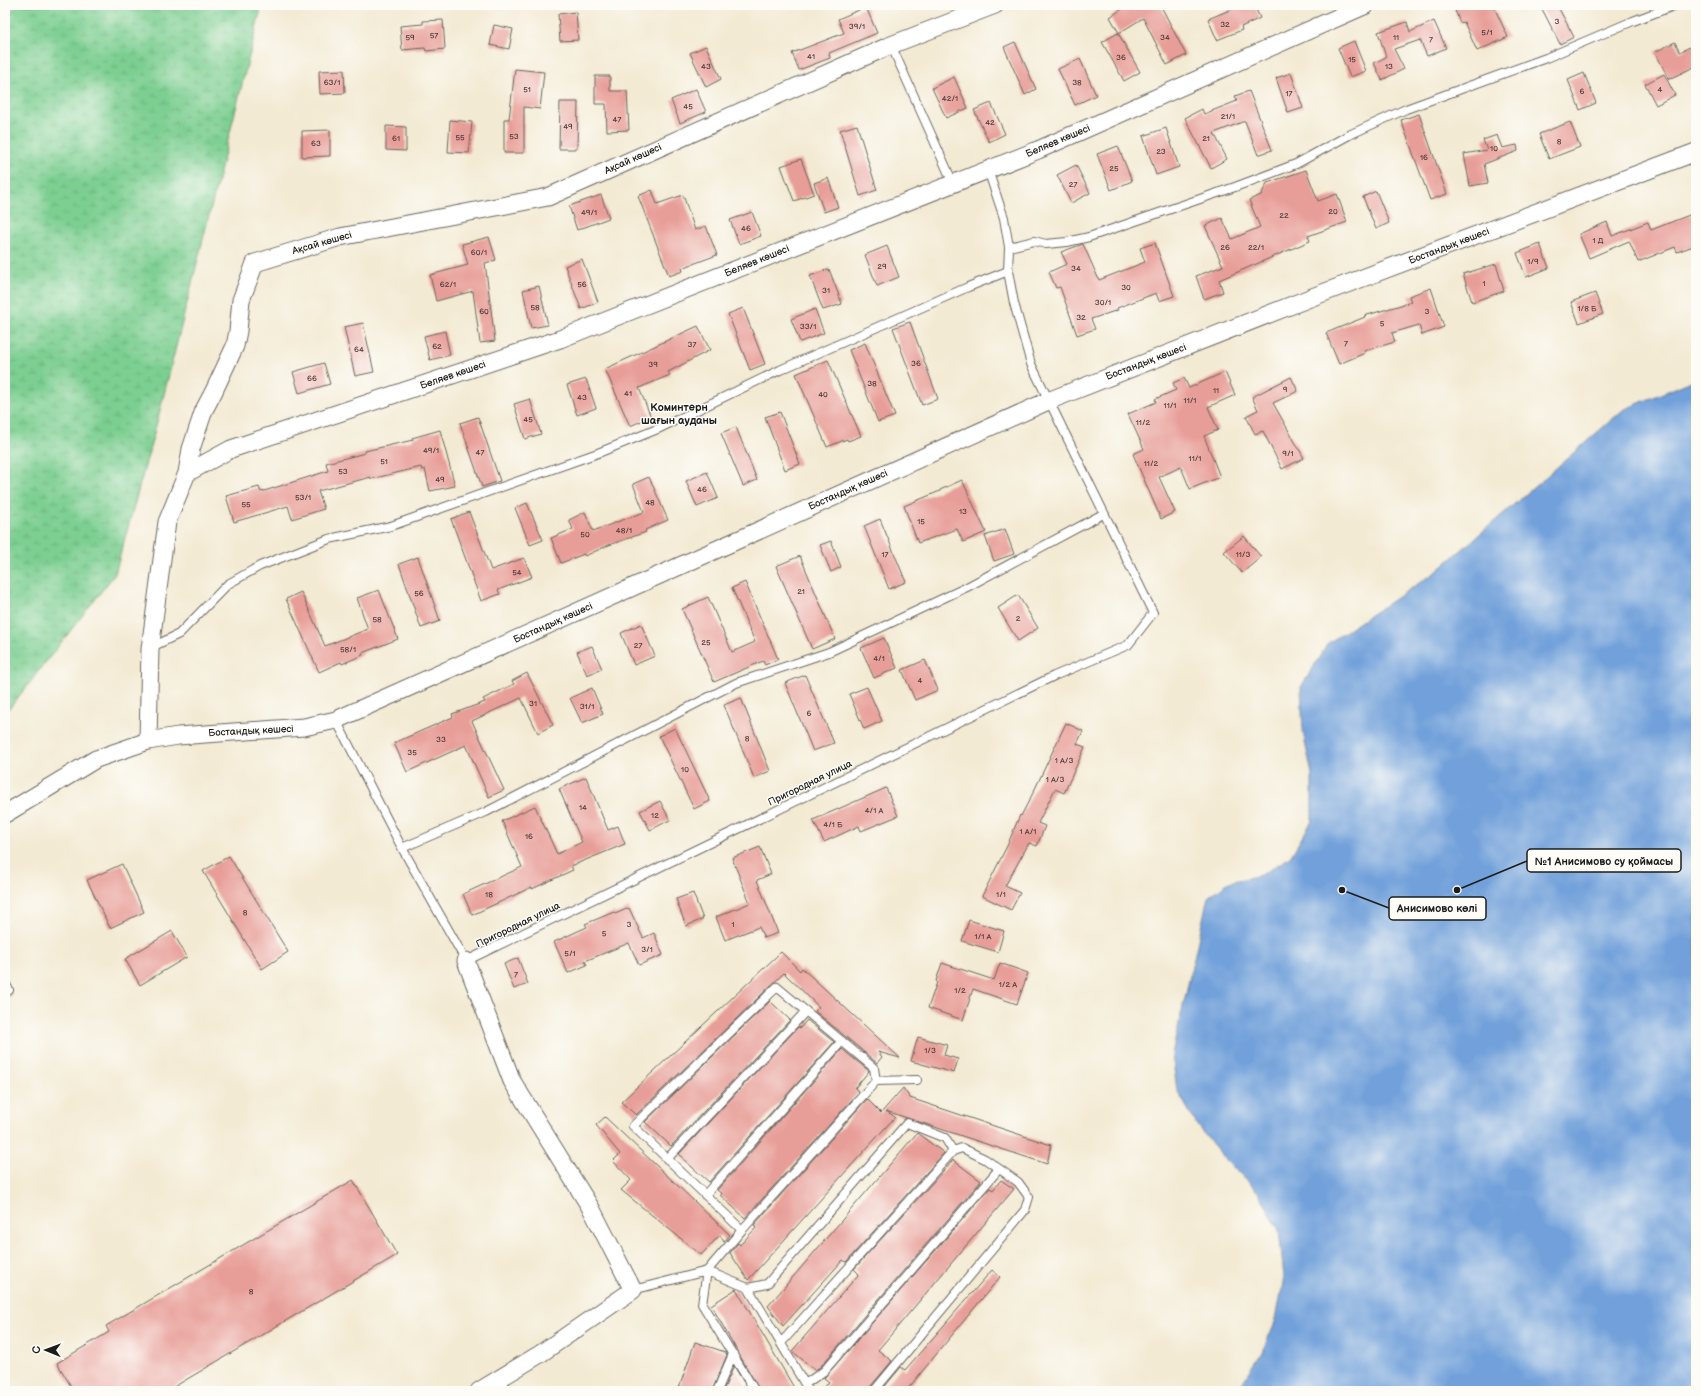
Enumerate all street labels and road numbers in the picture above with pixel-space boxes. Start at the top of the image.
street label: Беляев көшесі [1024,122,1092,160]
street label: Ақсай көшесі [602,141,664,177]
street label: Бостандық көшесі [1407,225,1491,267]
street label: Ақсай көшесі [290,229,353,258]
street label: Беляев көшесі [723,243,791,279]
street label: Бостандық көшесі [1104,341,1188,383]
street label: Беляев көшесі [419,358,487,392]
street label: Бостандық көшесі [807,467,889,513]
street label: Бостандық көшесі [512,600,594,646]
street label: Бостандық көшесі [208,723,294,739]
street label: Пригородная улица [766,757,854,809]
street label: Пригородная улица [474,899,562,951]

